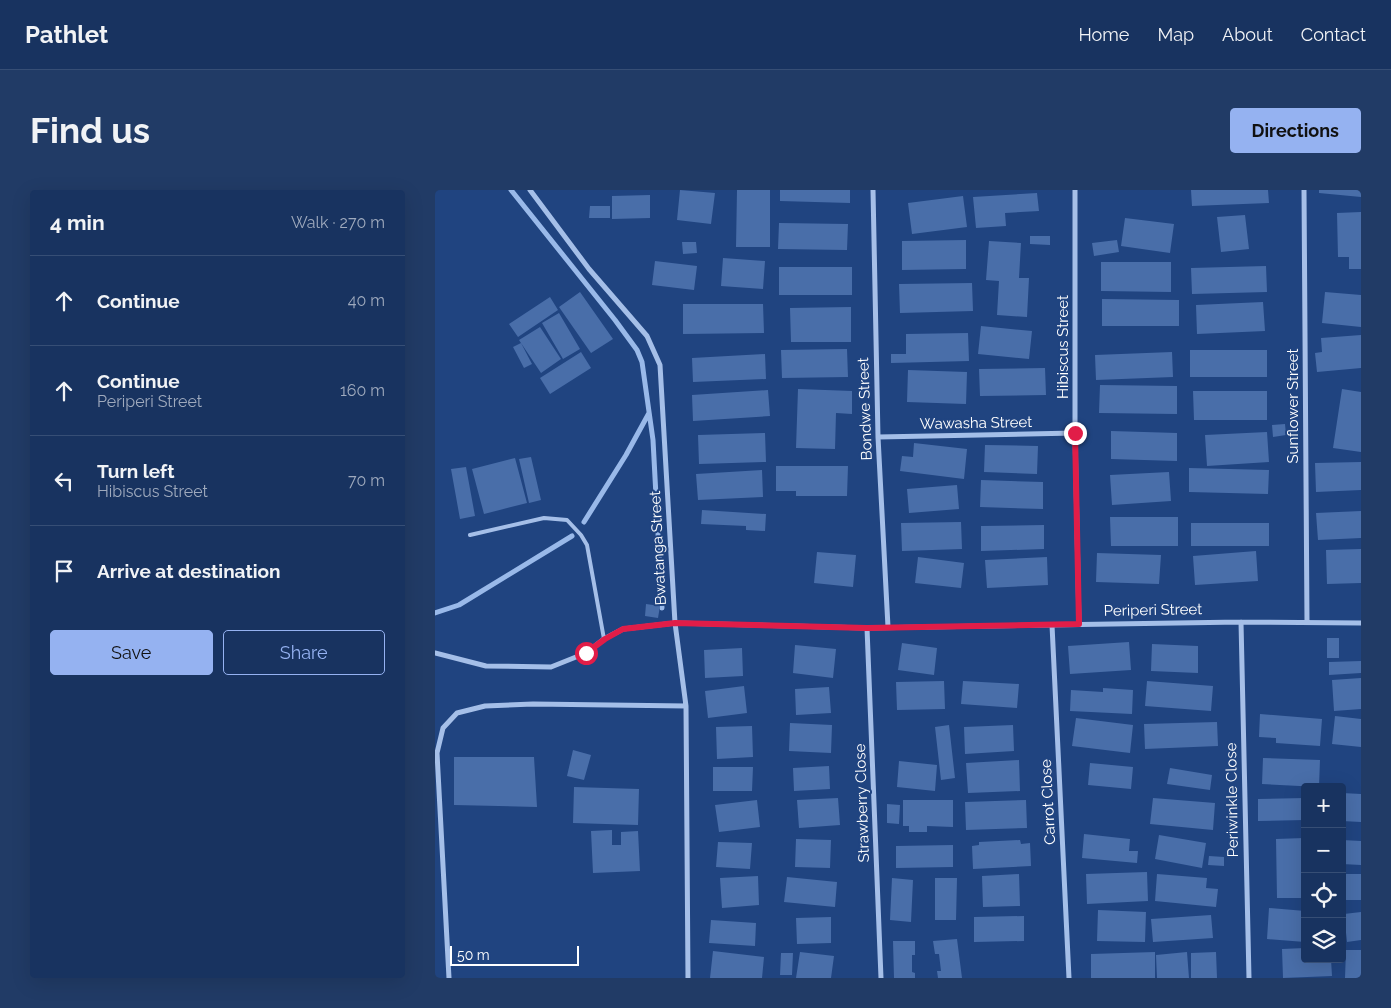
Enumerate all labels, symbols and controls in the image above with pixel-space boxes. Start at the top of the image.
text: Pathlet [25,20,108,49]
text: Home [1078,24,1129,45]
text: Map [1157,24,1194,45]
text: About [1222,24,1273,45]
text: Contact [1301,24,1366,45]
button: Directions [1230,108,1361,153]
text: Find us [30,110,150,151]
text: 4 min [50,210,105,235]
text: Walk · 270 m [291,213,385,232]
icon: ahead [50,287,78,315]
text: Continue [97,290,180,312]
text: 40 m [348,291,385,310]
street label: Hibiscus Street [1054,295,1072,399]
street label: Sunflower Street [1284,348,1302,464]
street label: Bondwe Street [854,357,876,461]
text: Continue [97,370,180,392]
icon: ahead [50,377,78,405]
text: 160 m [340,381,385,400]
text: Periperi Street [97,392,202,411]
street label: Wawasha Street [920,413,1032,433]
route end [1064,422,1087,445]
text: Turn left [97,460,174,482]
icon: left [50,467,78,495]
text: 70 m [348,471,385,490]
text: Hibiscus Street [97,482,208,501]
street label: Bwatanga Street [646,490,670,606]
icon: arrive [50,557,78,585]
text: Arrive at destination [97,560,281,582]
street label: Periperi Street [1104,600,1202,620]
button: Save [50,630,213,675]
button: Share [223,630,385,675]
route start [575,642,598,665]
street label: Periwinkle Close [1222,742,1242,858]
street label: Strawberry Close [851,743,873,863]
street label: Carrot Close [1037,759,1059,845]
map controls [1301,783,1346,963]
button: + [1301,783,1346,828]
button: − [1301,828,1346,873]
button: locate [1301,873,1346,918]
button: layers [1301,918,1346,963]
scale bar [450,943,579,966]
text: 50 m [457,947,490,963]

